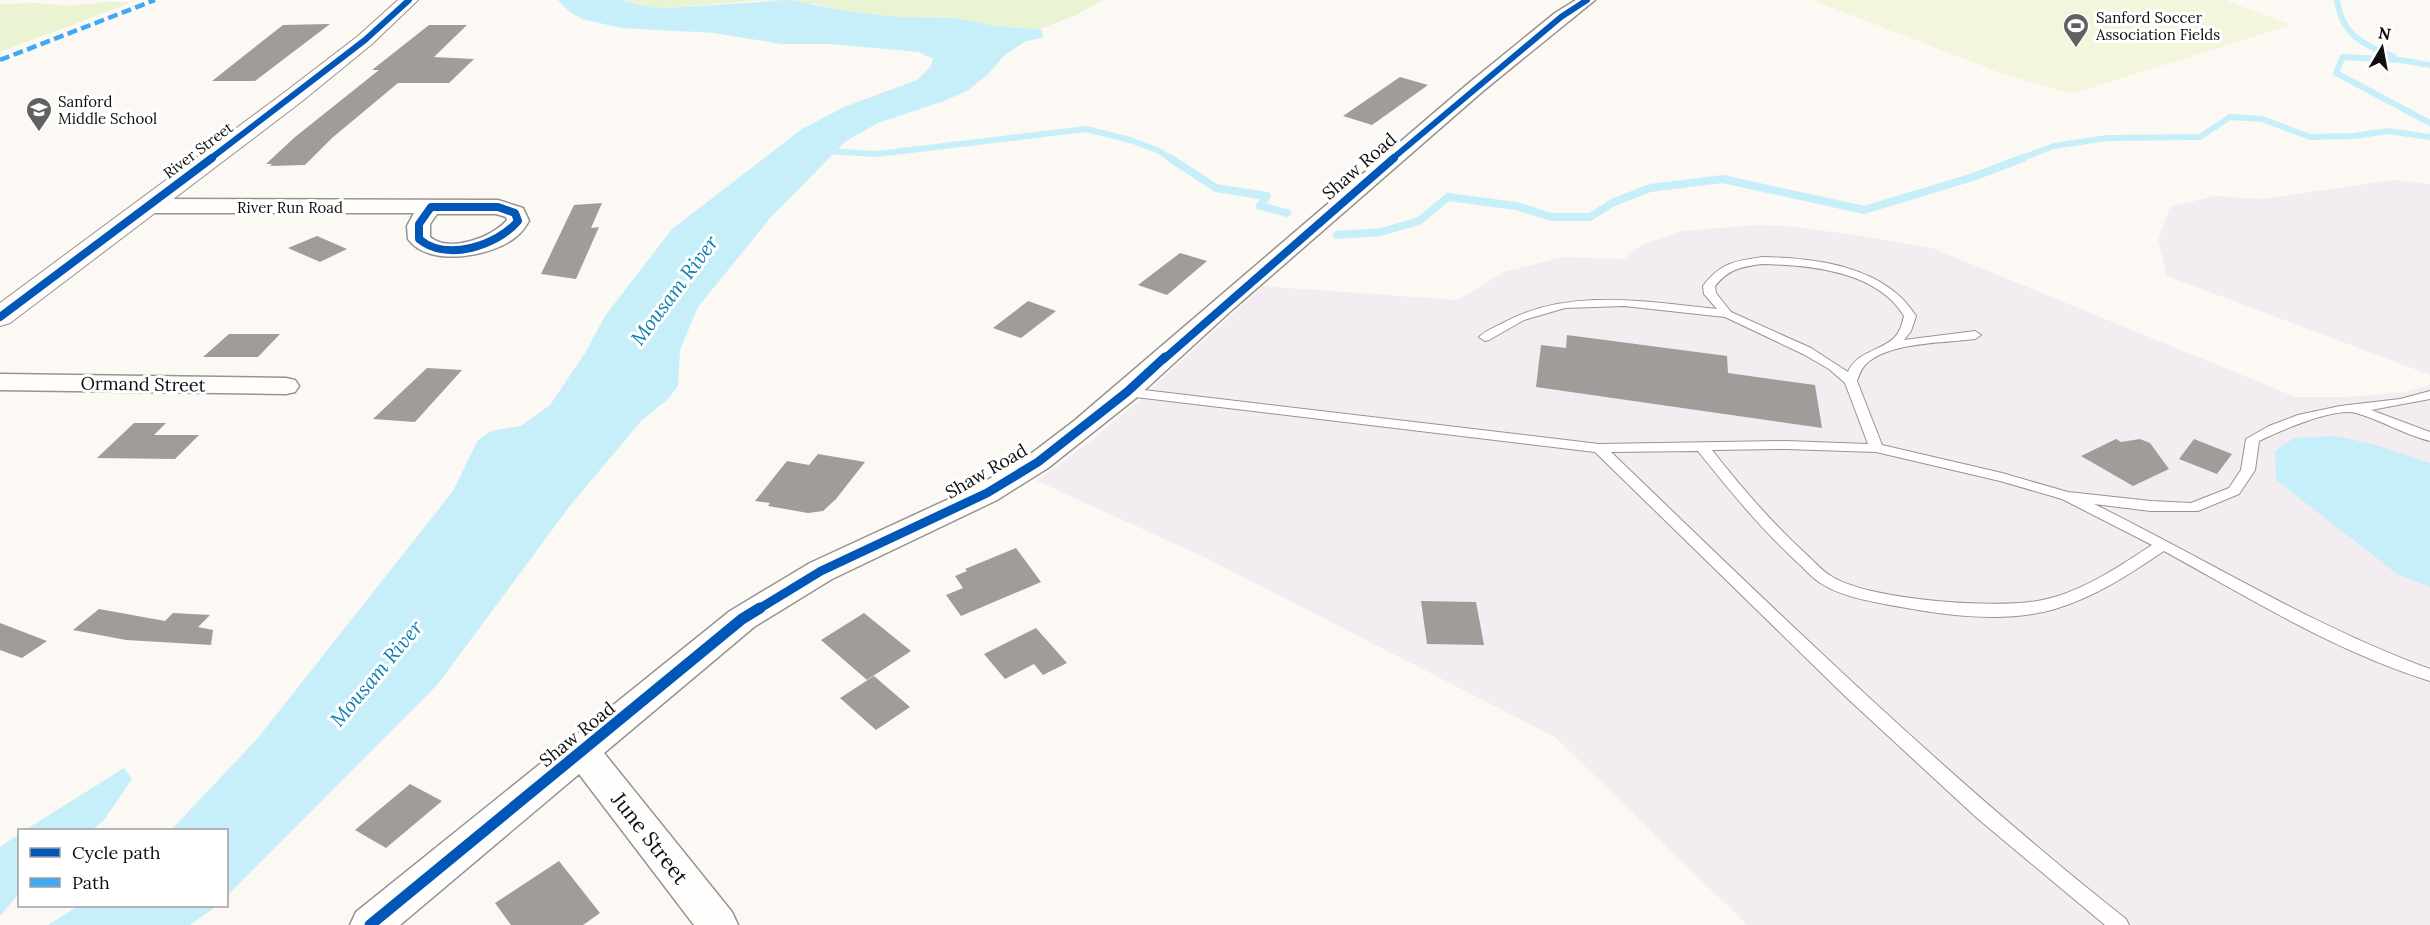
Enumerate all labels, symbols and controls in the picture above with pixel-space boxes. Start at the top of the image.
place label: Sanford Soccer Association Fields [2095,8,2220,44]
sports icon: Sanford Soccer Association Fields [2061,11,2091,49]
north arrow [2352,18,2412,78]
text: N [2377,22,2392,44]
place label: Sanford Middle School [58,92,157,128]
school or university icon: Sanford Middle School [24,95,54,133]
street label: River Street [159,118,237,182]
street label: Shaw Road [1317,127,1401,205]
street label: River Run Road [237,198,343,217]
water label: Mousam River [625,230,724,350]
street label: Ormand Street [80,371,206,397]
street label: Shaw Road [941,438,1031,504]
water label: Mousam River [324,614,428,731]
street label: Shaw Road [534,696,620,772]
street label: June Street [605,786,695,890]
legend [18,829,228,907]
text: Cycle path [72,841,161,864]
text: Path [72,871,110,894]

